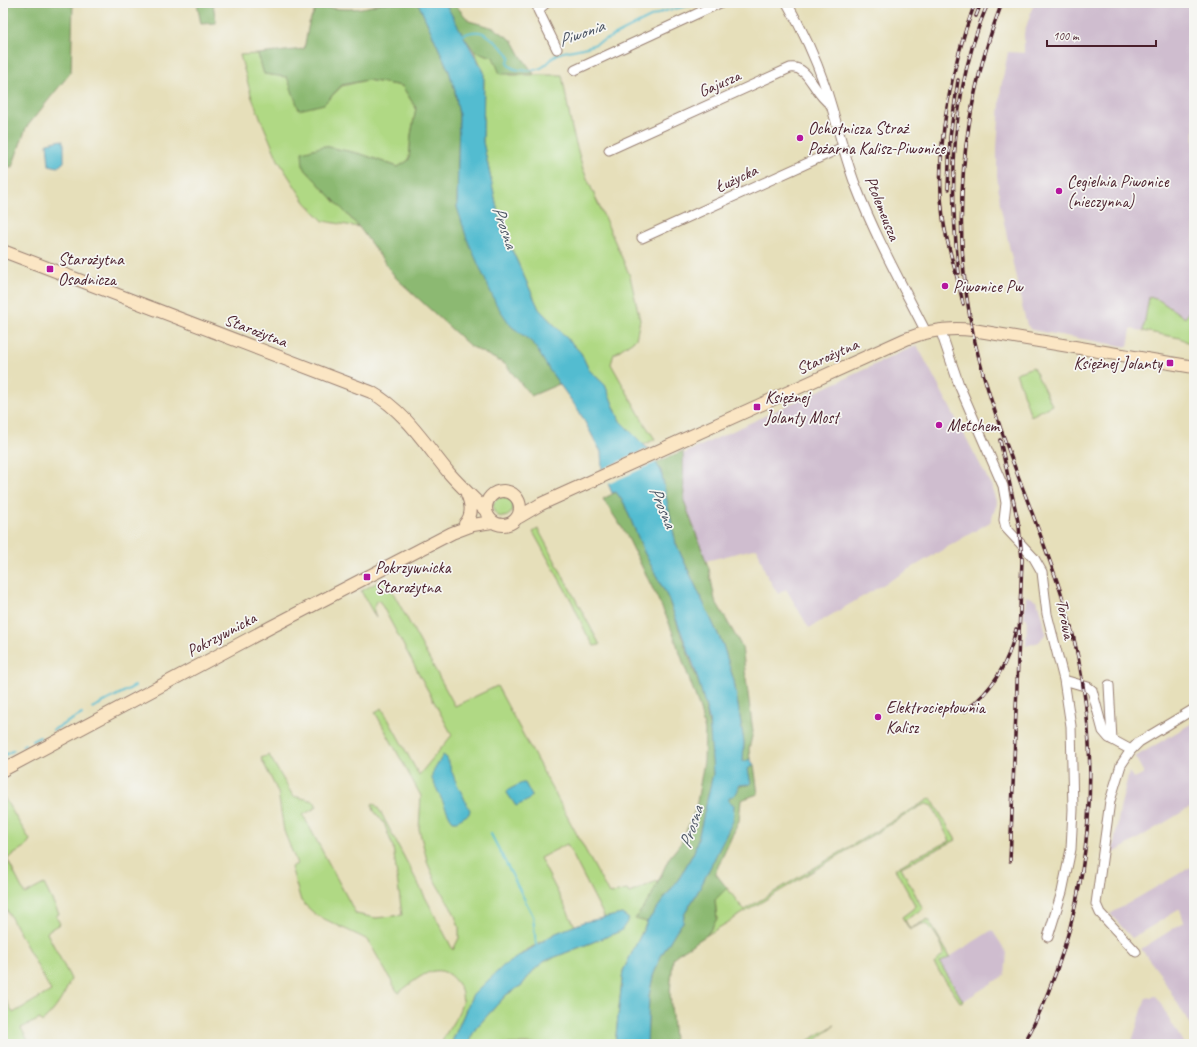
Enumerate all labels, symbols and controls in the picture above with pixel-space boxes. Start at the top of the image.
water label: Piwonia [555,14,609,51]
scale bar [1047,22,1156,48]
text: 100 m [1053,28,1080,44]
street label: Gajusza [695,64,745,102]
place label: Ochotnicza Straż Pożarna Kalisz-Piwonice [808,118,947,159]
marker: Ochotnicza Straż Pożarna Kalisz-Piwonice [795,133,805,143]
street label: Łużycka [712,159,762,197]
place label: Cegielnia Piwonice (nieczynna) [1067,171,1170,212]
street label: Ptolemeusza [860,173,905,245]
marker: Cegielnia Piwonice (nieczynna) [1054,186,1064,196]
water label: Prosna [488,203,523,252]
place label: Starożytna Osadnicza [58,249,125,290]
marker: Starożytna Osadnicza [45,264,55,274]
place label: Piwonice Pw [953,276,1024,297]
marker: Piwonice Pw [940,281,950,291]
street label: Starożytna [221,309,292,353]
street label: Starożytna [793,333,863,379]
place label: Księżnej Jolanty [1073,353,1163,374]
marker: Księżnej Jolanty [1165,358,1175,368]
place label: Księżnej Jolanty Most [764,387,841,428]
marker: Księżnej Jolanty Most [752,402,762,412]
place label: Metchem [947,415,1001,436]
marker: Metchem [934,420,944,430]
water label: Prosna [645,483,682,533]
place label: Pokrzywnicka Starożytna [375,557,452,598]
marker: Pokrzywnicka Starożytna [362,572,372,582]
street label: Torowa [1051,597,1080,643]
street label: Pokrzywnicka [183,607,261,661]
place label: Elektrociepłownia Kalisz [886,697,987,738]
marker: Elektrociepłownia Kalisz [873,712,883,722]
water label: Prosna [674,802,709,851]

